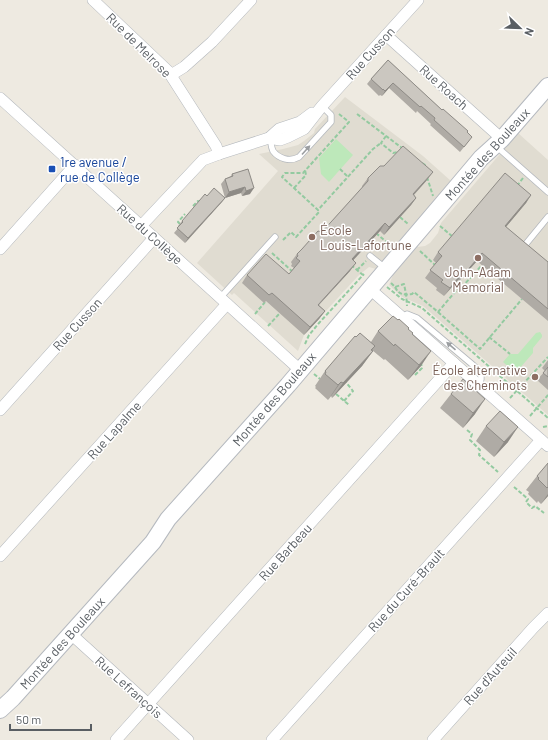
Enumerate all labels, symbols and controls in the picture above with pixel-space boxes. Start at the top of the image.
north arrow [500,8,540,48]
street label: Rue de Melrose [103,9,175,81]
street label: Rue Cusson [342,23,398,83]
text: N [522,26,537,38]
street label: Rue Roach [416,61,472,113]
street label: Montée des Bouleaux [441,104,533,204]
one-way arrow [302,145,311,155]
place label: 1re avenue / rue de Collège [60,154,140,185]
marker: 1re avenue / rue de Collège [47,164,57,174]
street label: Rue du Collège [114,200,186,268]
place label: École Louis-Lafortune [320,222,412,253]
marker: École Louis-Lafortune [307,232,317,242]
marker: John-Adam Memorial [473,253,483,263]
place label: John-Adam Memorial [445,264,511,295]
street label: Rue Cusson [49,294,105,354]
one-way arrow [445,342,456,351]
street label: Montée des Bouleaux [229,349,319,449]
place label: École alternative des Cheminots [432,362,527,393]
marker: École alternative des Cheminots [530,372,540,382]
street label: Rue Lapalme [84,398,144,462]
street label: Rue Barbeau [255,520,315,584]
street label: Rue du Curé-Brault [364,545,448,635]
street label: Montée des Bouleaux [16,593,108,693]
street label: Rue d'Auteuil [460,644,520,708]
street label: Rue Lefrançois [92,653,166,721]
scale bar [10,706,91,732]
text: 50 m [16,712,41,726]

